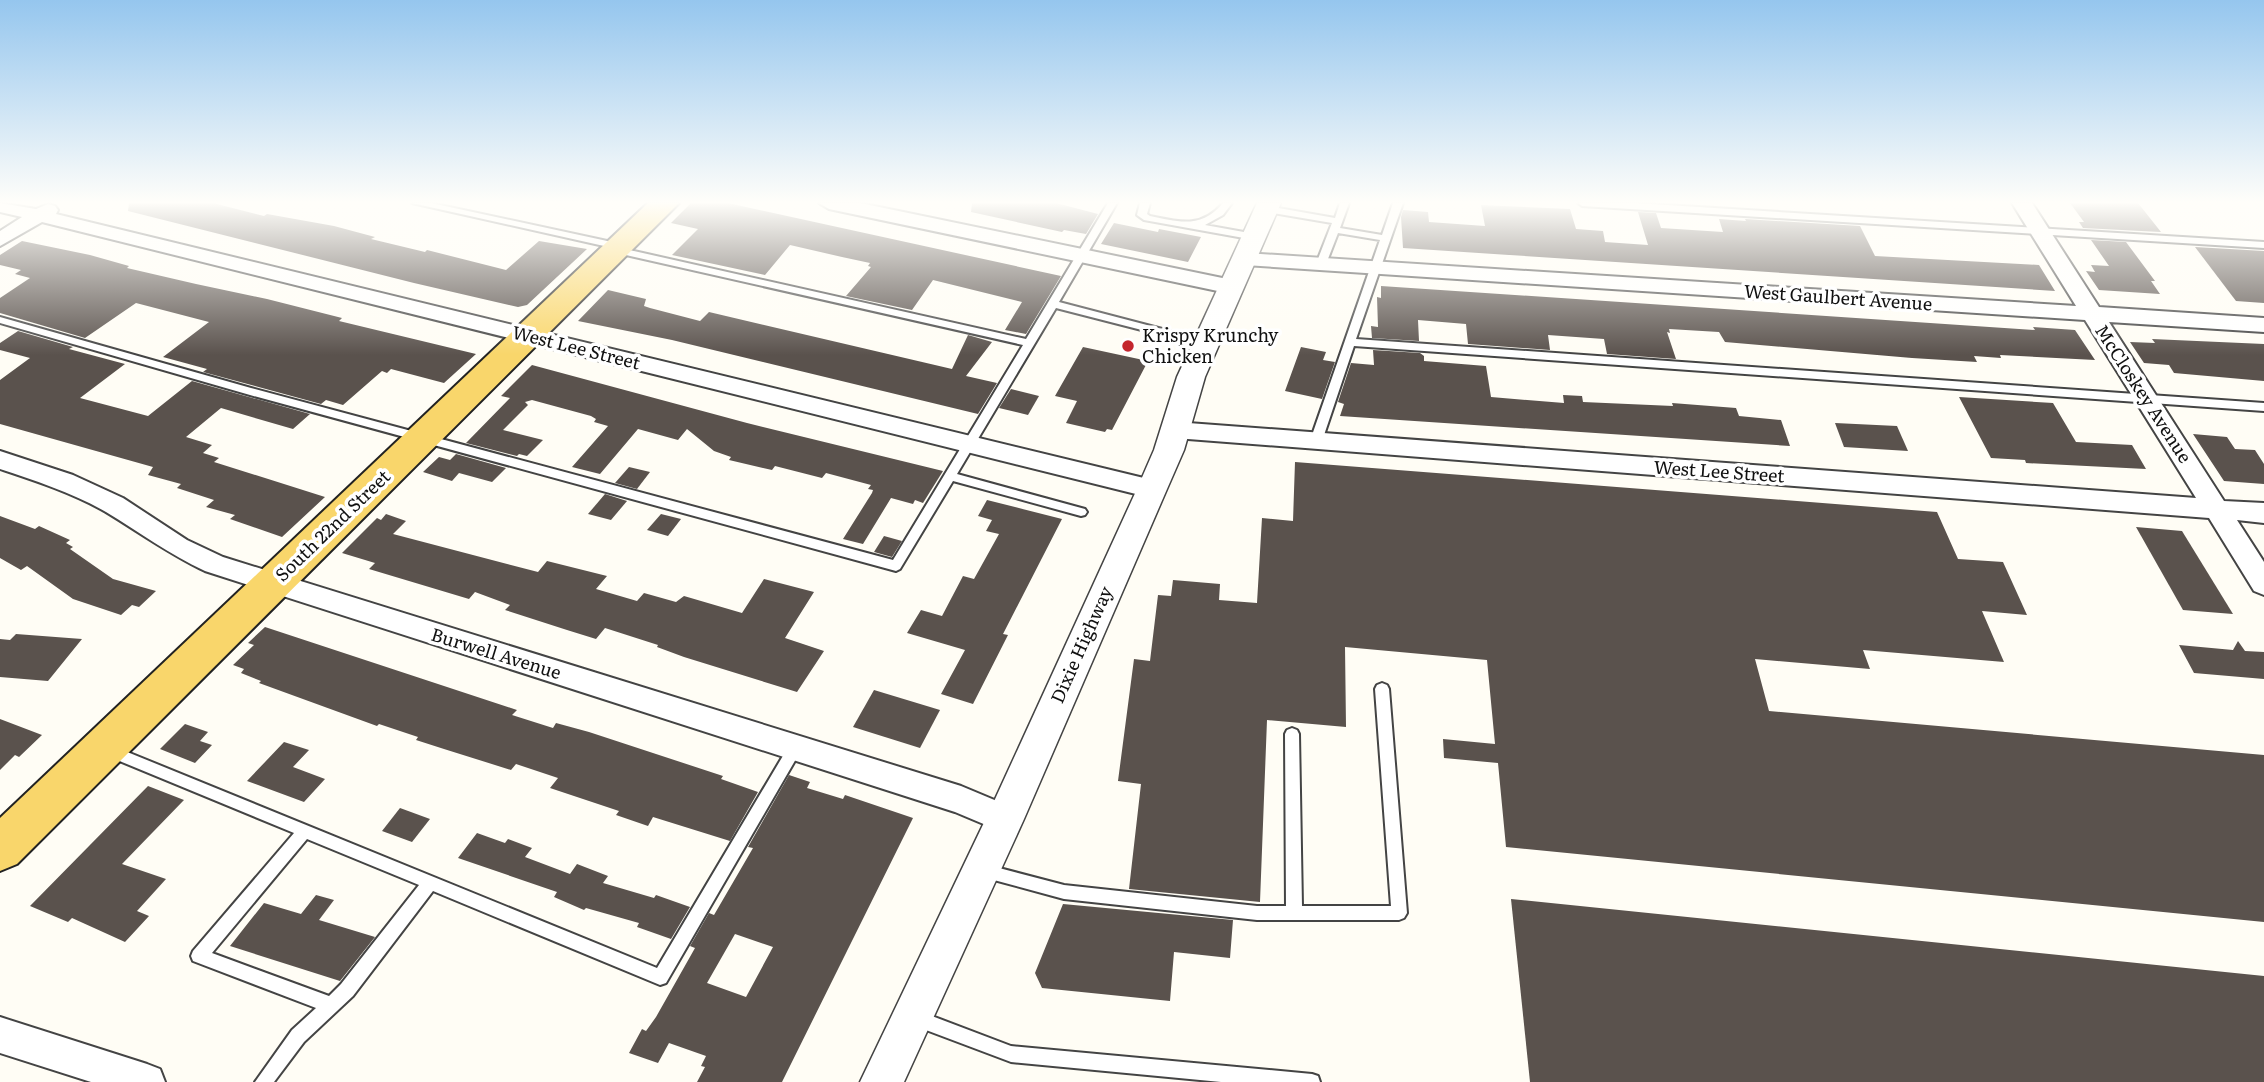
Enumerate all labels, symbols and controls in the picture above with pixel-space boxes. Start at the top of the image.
street label: West Gaulbert Avenue [1743,276,1933,317]
street label: West Lee Street [509,318,644,376]
street label: McCloskey Avenue [2089,319,2199,468]
place label: Krispy Krunchy Chicken [1142,321,1279,369]
marker: Krispy Krunchy Chicken [1120,338,1136,354]
street label: West Lee Street [1653,452,1786,489]
street label: South 22nd Street [268,462,396,587]
street label: Dixie Highway [1043,581,1119,707]
street label: Burwell Avenue [428,620,565,685]

